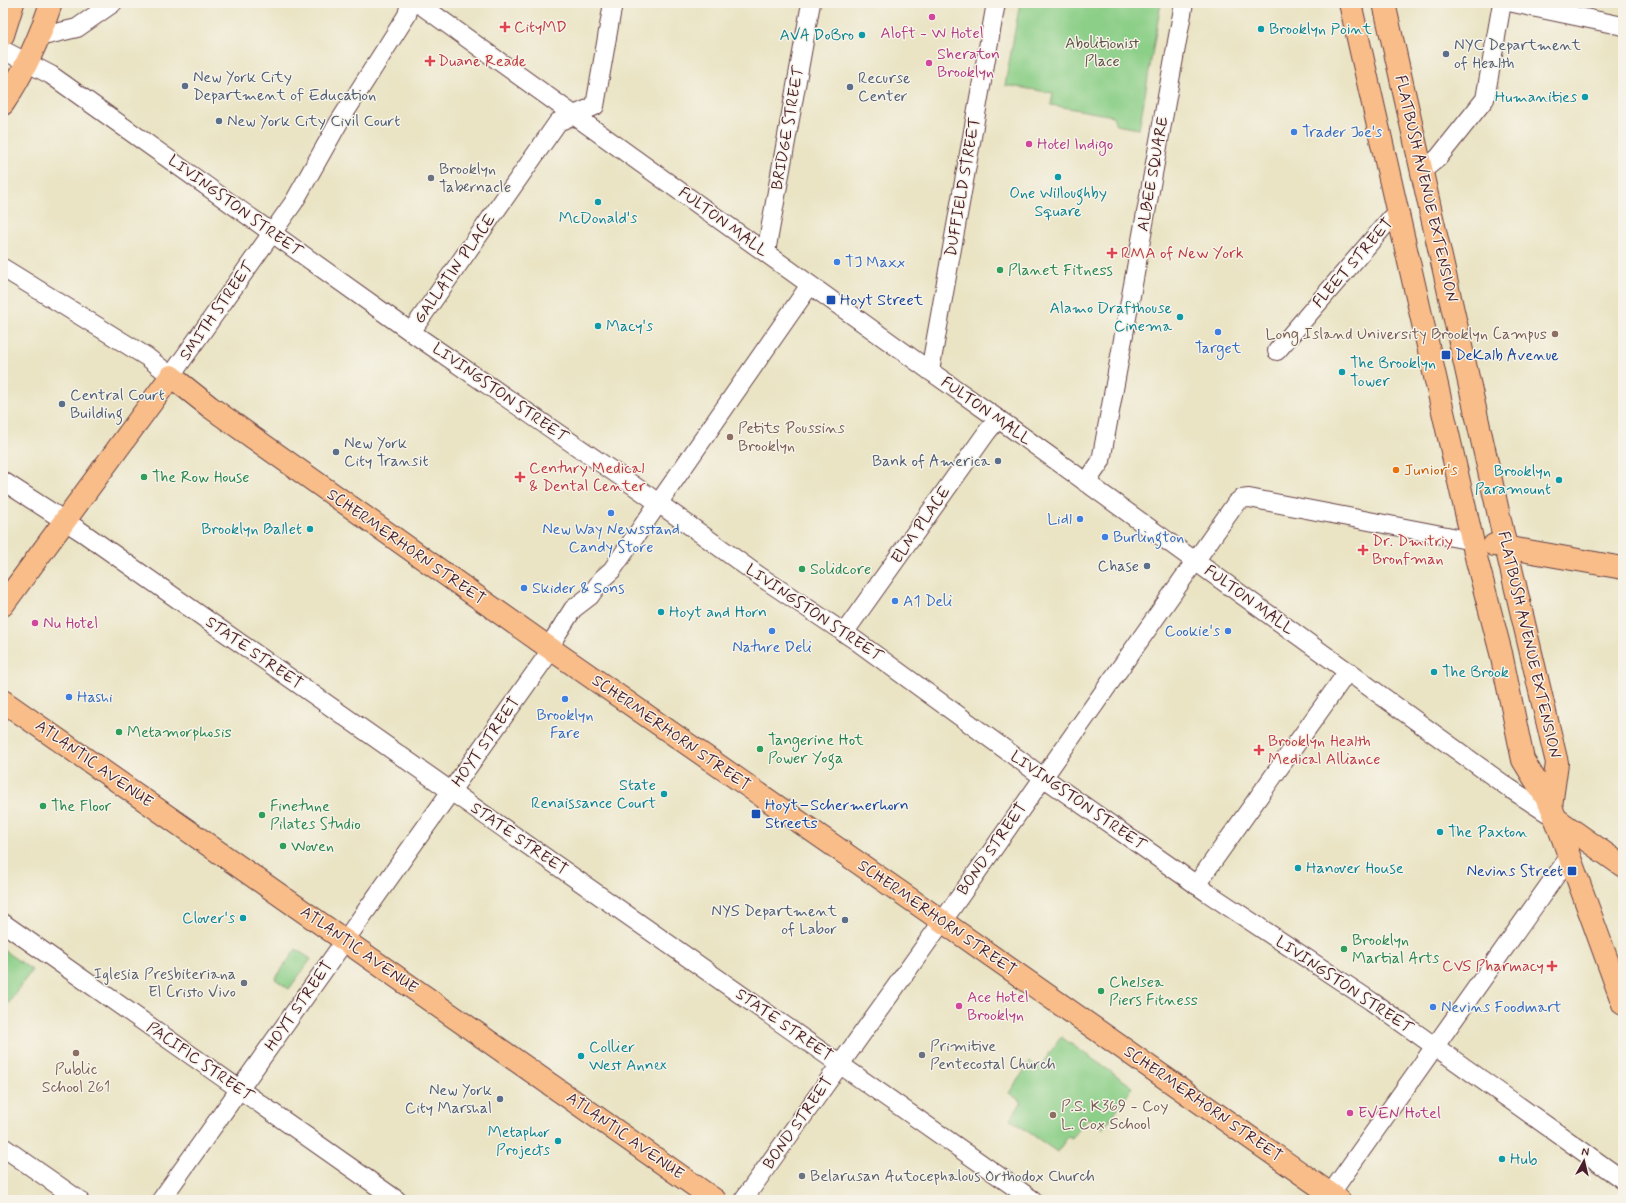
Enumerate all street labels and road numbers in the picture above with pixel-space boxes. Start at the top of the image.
street label: BRIDGE STREET [767,63,809,191]
street label: FLATBUSH AVENUE EXTENSION [1390,73,1462,305]
street label: ALBEE SQUARE [1133,115,1173,233]
street label: DUFFIELD STREET [940,116,986,258]
street label: LIVINGSTON STREET [164,150,307,262]
street label: FULTON MALL [674,182,772,262]
street label: GALLATIN PLACE [409,210,501,328]
street label: FLEET STREET [1308,214,1398,312]
street label: SMITH STREET [175,256,260,365]
street label: LIVINGSTON STREET [428,338,573,448]
street label: FULTON MALL [937,372,1036,450]
street label: ELM PLACE [887,482,955,568]
street label: SCHERMERHORN STREET [323,484,489,610]
street label: FLATBUSH AVENUE EXTENSION [1493,529,1565,761]
street label: LIVINGSTON STREET [741,559,888,667]
street label: FULTON MALL [1200,560,1298,640]
street label: STATE STREET [201,612,307,694]
street label: SCHERMERHORN STREET [588,670,754,796]
street label: HOYT STREET [447,693,525,791]
street label: ATLANTIC AVENUE [31,716,157,812]
street label: LIVINGSTON STREET [1006,746,1151,856]
street label: STATE STREET [466,798,572,880]
street label: BOND STREET [952,799,1032,899]
street label: SCHERMERHORN STREET [854,855,1020,981]
street label: ATLANTIC AVENUE [296,902,422,998]
street label: LIVINGSTON STREET [1271,931,1418,1039]
street label: HOYT STREET [260,957,338,1055]
street label: STATE STREET [731,984,837,1066]
street label: PACIFIC STREET [142,1017,259,1107]
street label: SCHERMERHORN STREET [1120,1041,1286,1167]
street label: BOND STREET [758,1073,838,1173]
street label: ATLANTIC AVENUE [562,1088,688,1184]

